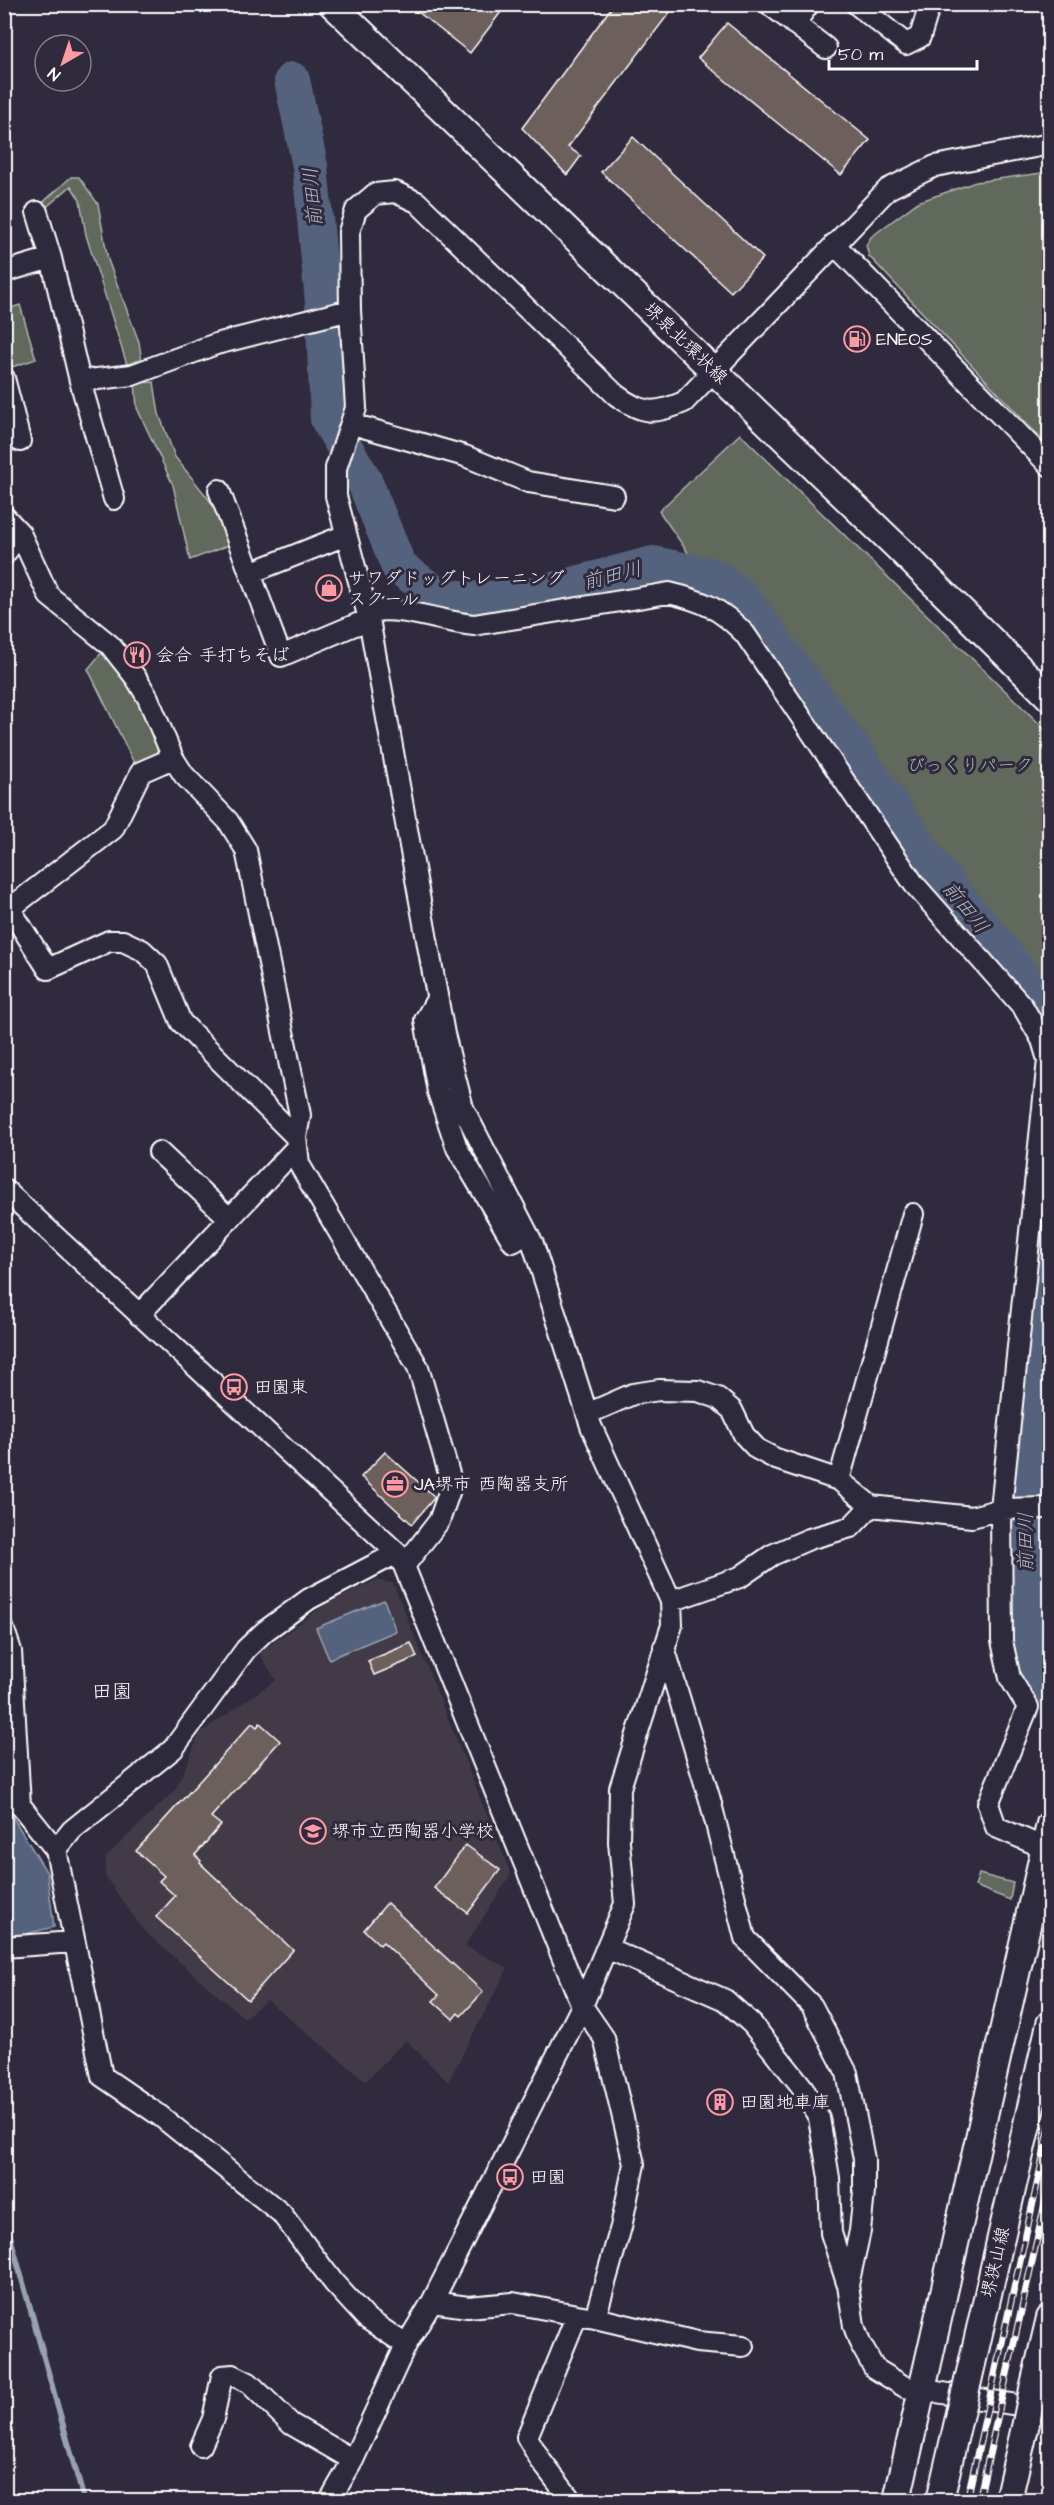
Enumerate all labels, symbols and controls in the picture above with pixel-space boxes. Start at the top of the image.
north arrow [33,33,93,93]
scale bar [829,33,978,71]
text: 50 m [838,42,883,67]
text: N [43,62,65,86]
water label: 前田川 [296,166,330,228]
street label: 堺泉北環状線 [638,297,733,390]
fuel station icon: ENEOS [842,324,872,354]
place label: ENEOS [876,327,932,352]
water label: 前田川 [580,555,645,597]
place label: サワダドッグトレーニング スクール [348,566,565,612]
shop icon: サワダドッグトレーニング スクール [314,573,344,603]
restaurant icon: 会合 手打ちそば [122,640,152,670]
place label: 会合 手打ちそば [156,643,289,668]
park label: びっくりパーク [907,753,1033,778]
water label: 前田川 [935,876,995,940]
bus stop icon: 田園東 [219,1372,249,1402]
place label: 田園東 [254,1375,308,1400]
office icon: JA堺市 西陶器支所 [380,1469,410,1499]
place label: JA堺市 西陶器支所 [414,1472,568,1497]
water label: 前田川 [1012,1512,1040,1572]
district label: 田園 [92,1678,132,1706]
school or university icon: 堺市立西陶器小学校 [298,1816,328,1846]
place label: 堺市立西陶器小学校 [332,1819,494,1844]
building icon: 田園地車庫 [705,2087,735,2117]
place label: 田園地車庫 [740,2090,830,2115]
bus stop icon: 田園 [495,2162,525,2192]
place label: 田園 [530,2165,566,2190]
street label: 堺狭山線 [975,2224,1016,2300]

